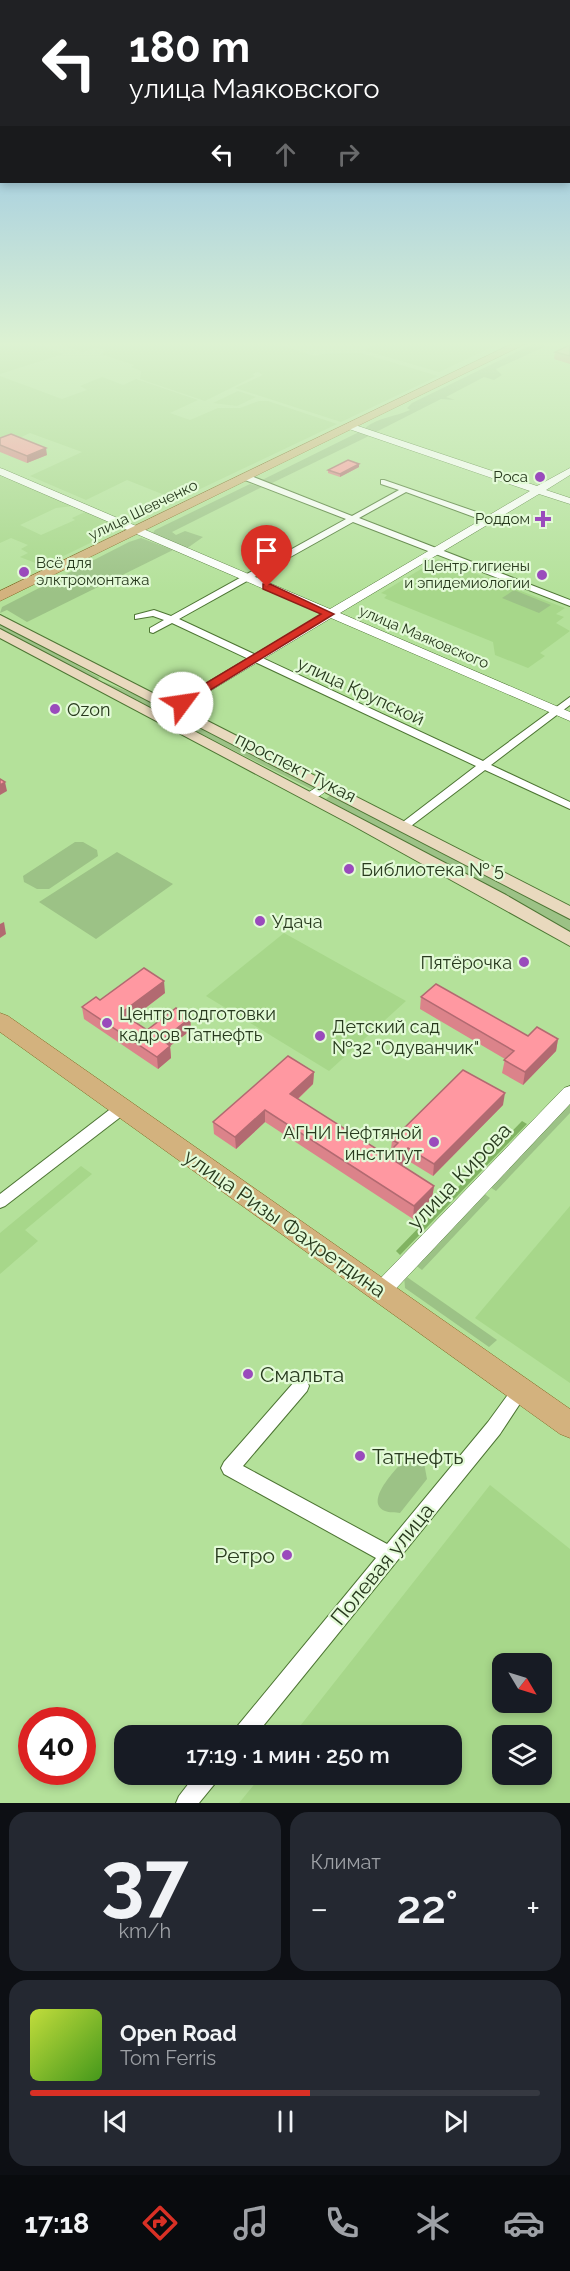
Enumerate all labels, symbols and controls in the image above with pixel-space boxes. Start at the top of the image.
text: 180 m [129,23,250,72]
icon: left [30,24,108,102]
text: улица Маяковского [129,73,380,104]
icon: left [206,138,239,171]
icon: ahead [269,138,302,171]
icon: right [332,138,365,171]
place label: Роса [493,468,528,486]
marker: Роса [533,470,547,484]
street label: улица Шевченко [86,476,200,544]
place label: Роддом [475,510,530,528]
marker: Роддом [534,510,552,528]
pin [241,525,292,587]
icon: arrive [250,534,283,567]
place label: Всё для элктромонтажа [36,554,150,589]
place label: Центр гигиены и эпидемиологии [404,557,530,592]
marker: Всё для элктромонтажа [17,565,31,579]
marker: Центр гигиены и эпидемиологии [535,568,549,582]
street label: улица Маяковского [356,602,492,673]
street label: улица Крупской [294,652,428,730]
position arrow [150,671,214,735]
place label: Ozon [67,699,110,720]
marker: Ozon [48,702,62,716]
street label: проспект Тукая [232,728,360,806]
place label: Библиотека № 5 [361,859,504,880]
marker: Библиотека № 5 [342,862,356,876]
place label: Удача [272,911,322,932]
marker: Удача [253,914,267,928]
place label: Пятёрочка [420,952,512,973]
marker: Пятёрочка [517,955,531,969]
place label: Центр подготовки кадров Татнефть [119,1003,276,1045]
marker: Центр подготовки кадров Татнефть [100,1016,114,1030]
place label: Детский сад №32 "Одуванчик" [332,1016,479,1058]
marker: Детский сад №32 "Одуванчик" [313,1029,327,1043]
street label: улица Кирова [402,1117,516,1235]
place label: АГНИ Нефтяной институт [283,1122,422,1164]
marker: АГНИ Нефтяной институт [427,1135,441,1149]
street label: улица Ризы Фахретдина [179,1144,391,1302]
place label: Смальта [260,1362,344,1387]
marker: Смальта [241,1367,255,1381]
place label: Татнефть [372,1444,463,1469]
marker: Татнефть [353,1449,367,1463]
street label: Полевая улица [325,1498,439,1630]
place label: Ретро [214,1543,275,1568]
marker: Ретро [280,1548,294,1562]
north arrow [492,1653,552,1713]
map controls [492,1653,552,1785]
speed limit sign: 40 [18,1707,96,1785]
button: layers [492,1725,552,1785]
text: 17:19 · 1 мин · 250 m [186,1742,390,1768]
text: 37 [101,1834,188,1925]
text: Климат [311,1850,381,1874]
text: 22° [397,1881,458,1934]
text: − [311,1889,328,1928]
text: + [526,1889,540,1928]
text: km/h [118,1919,171,1943]
text: Open Road [120,2020,237,2046]
text: Tom Ferris [120,2046,216,2070]
icon: previous [99,2105,132,2138]
icon: pause [269,2105,302,2138]
icon: next [439,2105,472,2138]
icon: directions [139,2202,181,2244]
icon: music [230,2202,272,2244]
icon: phone [321,2202,363,2244]
icon: climate [412,2202,454,2244]
icon: car [503,2202,545,2244]
text: 17:18 [25,2208,89,2239]

